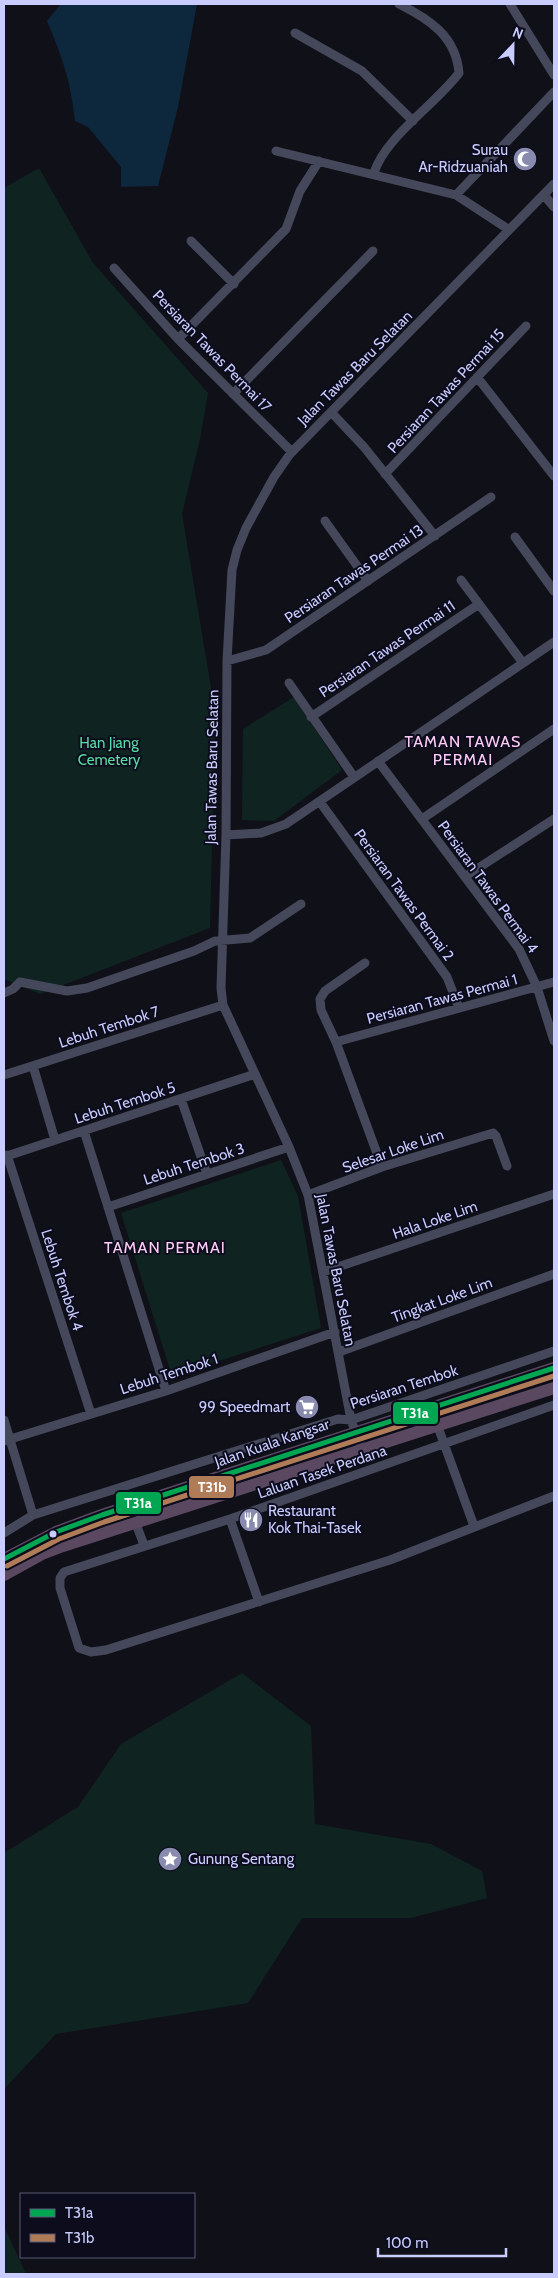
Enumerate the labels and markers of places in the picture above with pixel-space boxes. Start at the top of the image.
place label: Surau Ar-Ridzuaniah [419,141,508,176]
mosque icon: Surau Ar-Ridzuaniah [512,146,538,172]
supermarket icon: 99 Speedmart [294,1394,320,1420]
place label: 99 Speedmart [199,1398,290,1416]
place label: Restaurant Kok Thai-Tasek [268,1502,362,1537]
restaurant icon: Restaurant Kok Thai-Tasek [238,1507,264,1533]
unlabelled marker [48,1529,58,1539]
place icon: Gunung Sentang [157,1846,183,1872]
place label: Gunung Sentang [188,1850,295,1868]

